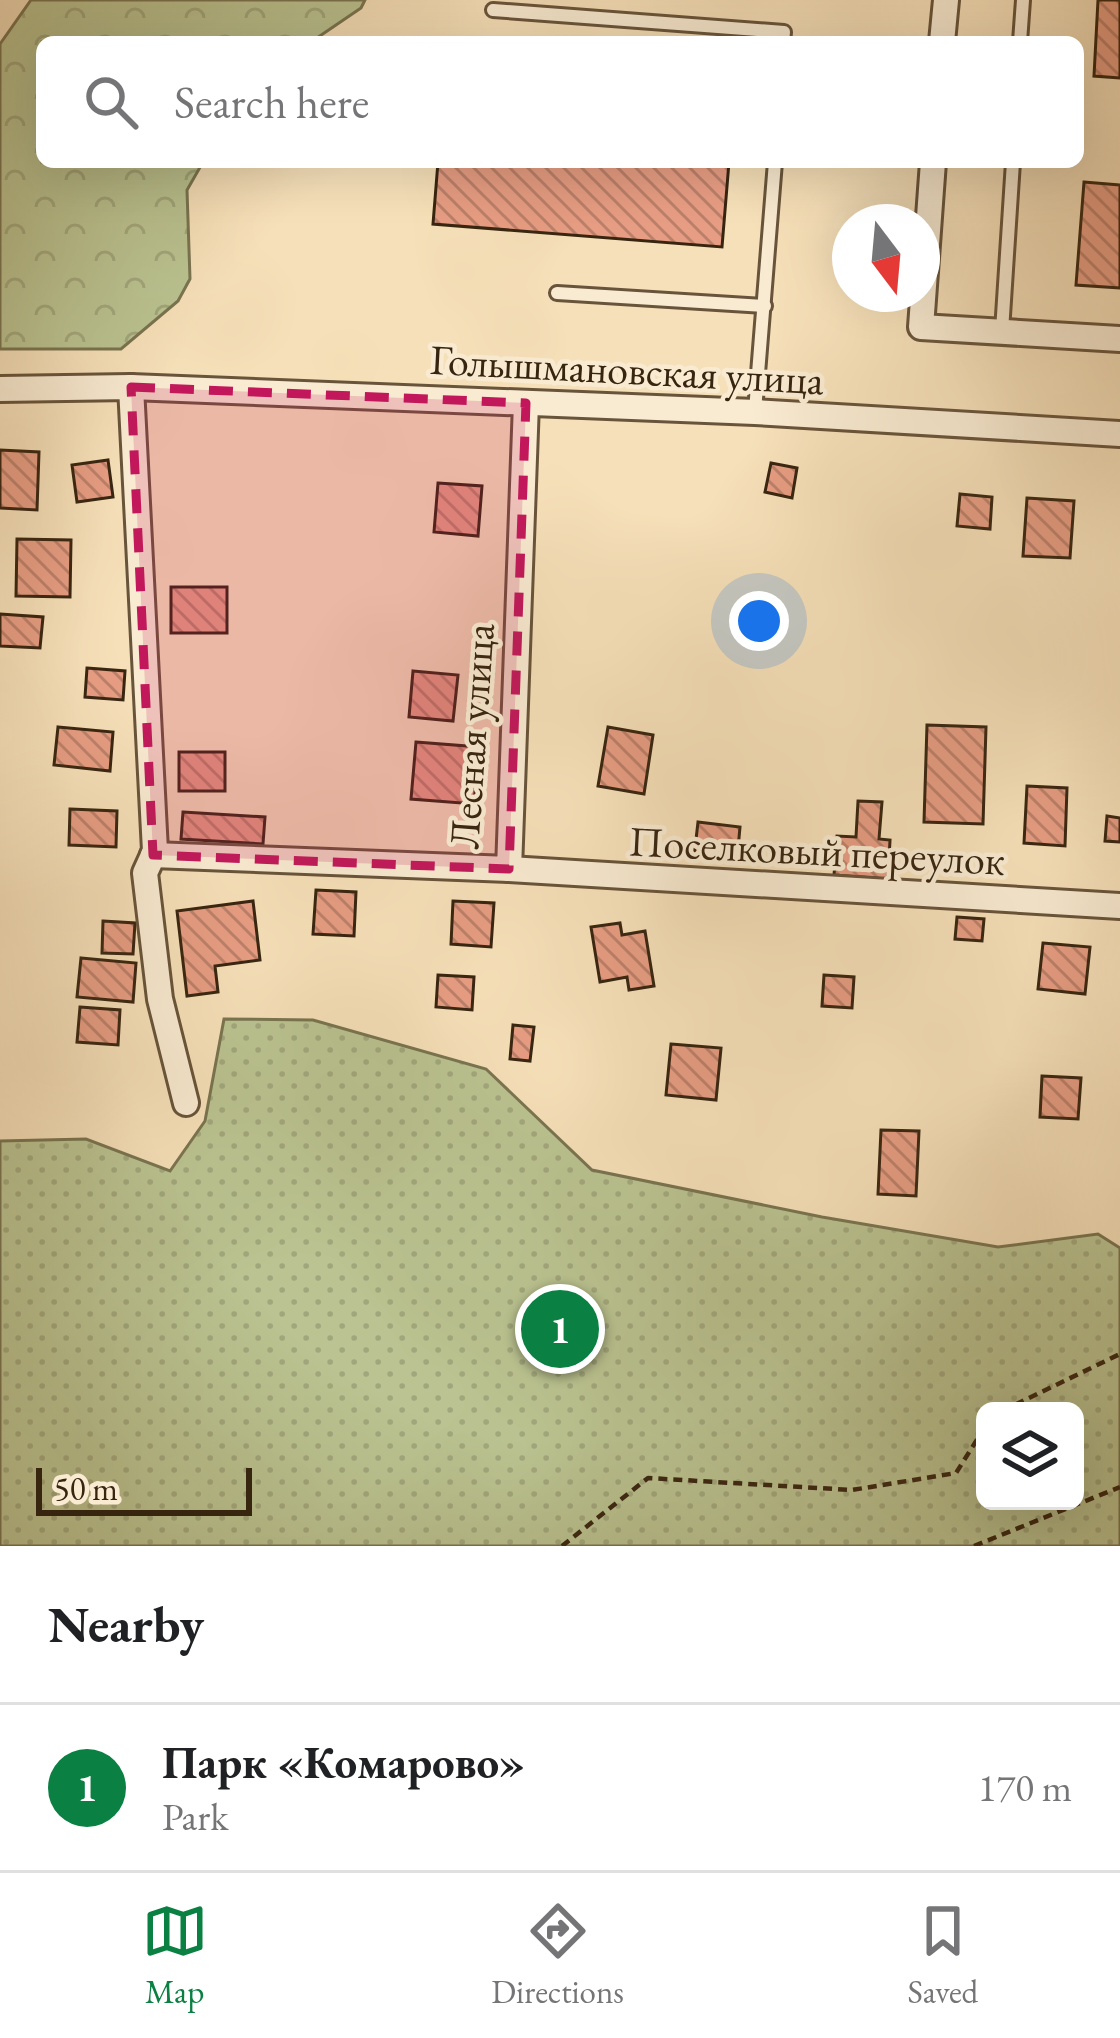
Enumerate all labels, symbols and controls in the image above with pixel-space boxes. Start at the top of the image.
search box [36,36,1084,168]
icon: search [78,69,144,135]
text: Search here [174,73,369,131]
north arrow [832,204,940,312]
street label: Голышмановская улица [429,332,825,407]
your location [729,591,789,651]
street label: Лесная улица [436,621,507,851]
street label: Поселковый переулок [628,813,1006,888]
pin: 1 [521,1284,599,1374]
map controls [976,1402,1084,1510]
button: layers [976,1402,1084,1510]
scale bar [36,1462,252,1515]
text: 50 m [54,1467,118,1510]
text: Nearby [48,1591,204,1657]
text: Парк «Комарово» [162,1733,525,1791]
text: 1 [77,1762,97,1813]
text: 170 m [978,1762,1072,1813]
text: Park [162,1791,228,1842]
tab: Map [142,1898,208,2013]
tab: Directions [491,1898,624,2013]
tab: Saved [908,1898,978,2013]

